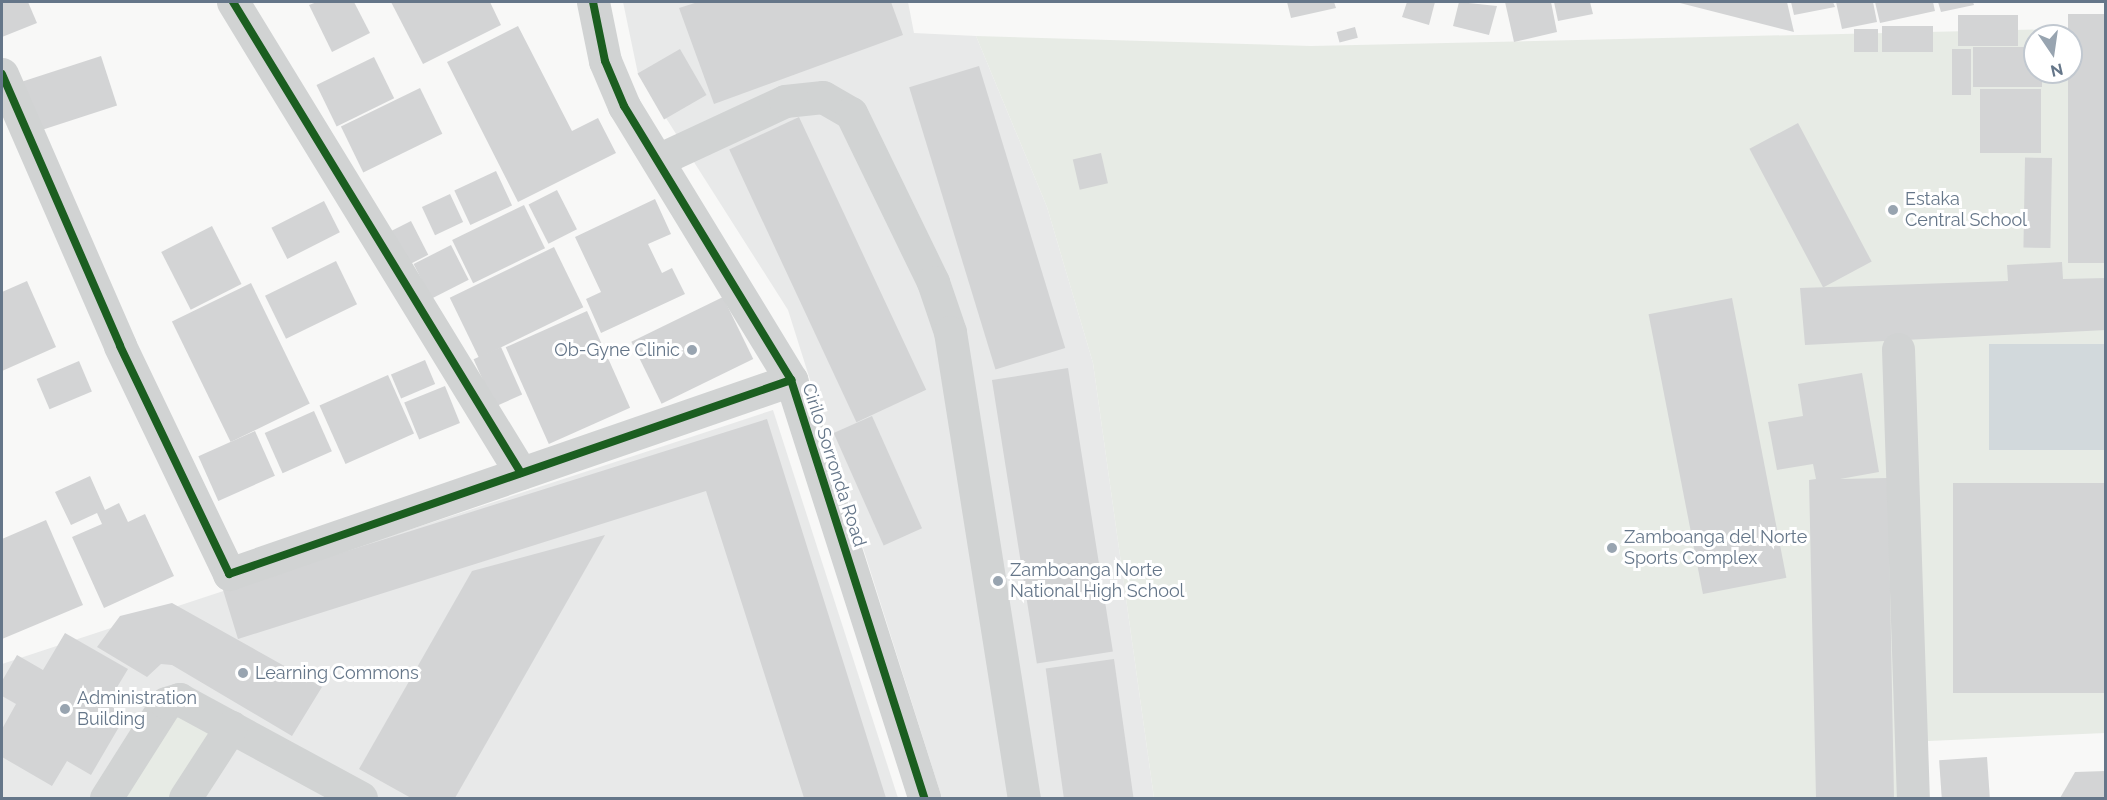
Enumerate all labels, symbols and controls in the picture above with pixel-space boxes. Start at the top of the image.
north arrow [2023,24,2083,84]
text: N [2049,59,2065,81]
place label: Estaka Central School [1905,189,2028,232]
marker: Estaka Central School [1886,203,1900,217]
place label: Ob-Gyne Clinic [554,339,680,361]
marker: Ob-Gyne Clinic [685,343,699,357]
street label: Cirilo Sorronda Road [797,381,871,549]
place label: Zamboanga del Norte Sports Complex [1624,527,1808,570]
marker: Zamboanga del Norte Sports Complex [1605,541,1619,555]
place label: Zamboanga Norte National High School [1010,560,1185,602]
marker: Zamboanga Norte National High School [991,574,1005,588]
place label: Learning Commons [255,662,419,684]
marker: Learning Commons [236,666,250,680]
place label: Administration Building [77,688,197,730]
marker: Administration Building [58,702,72,716]

